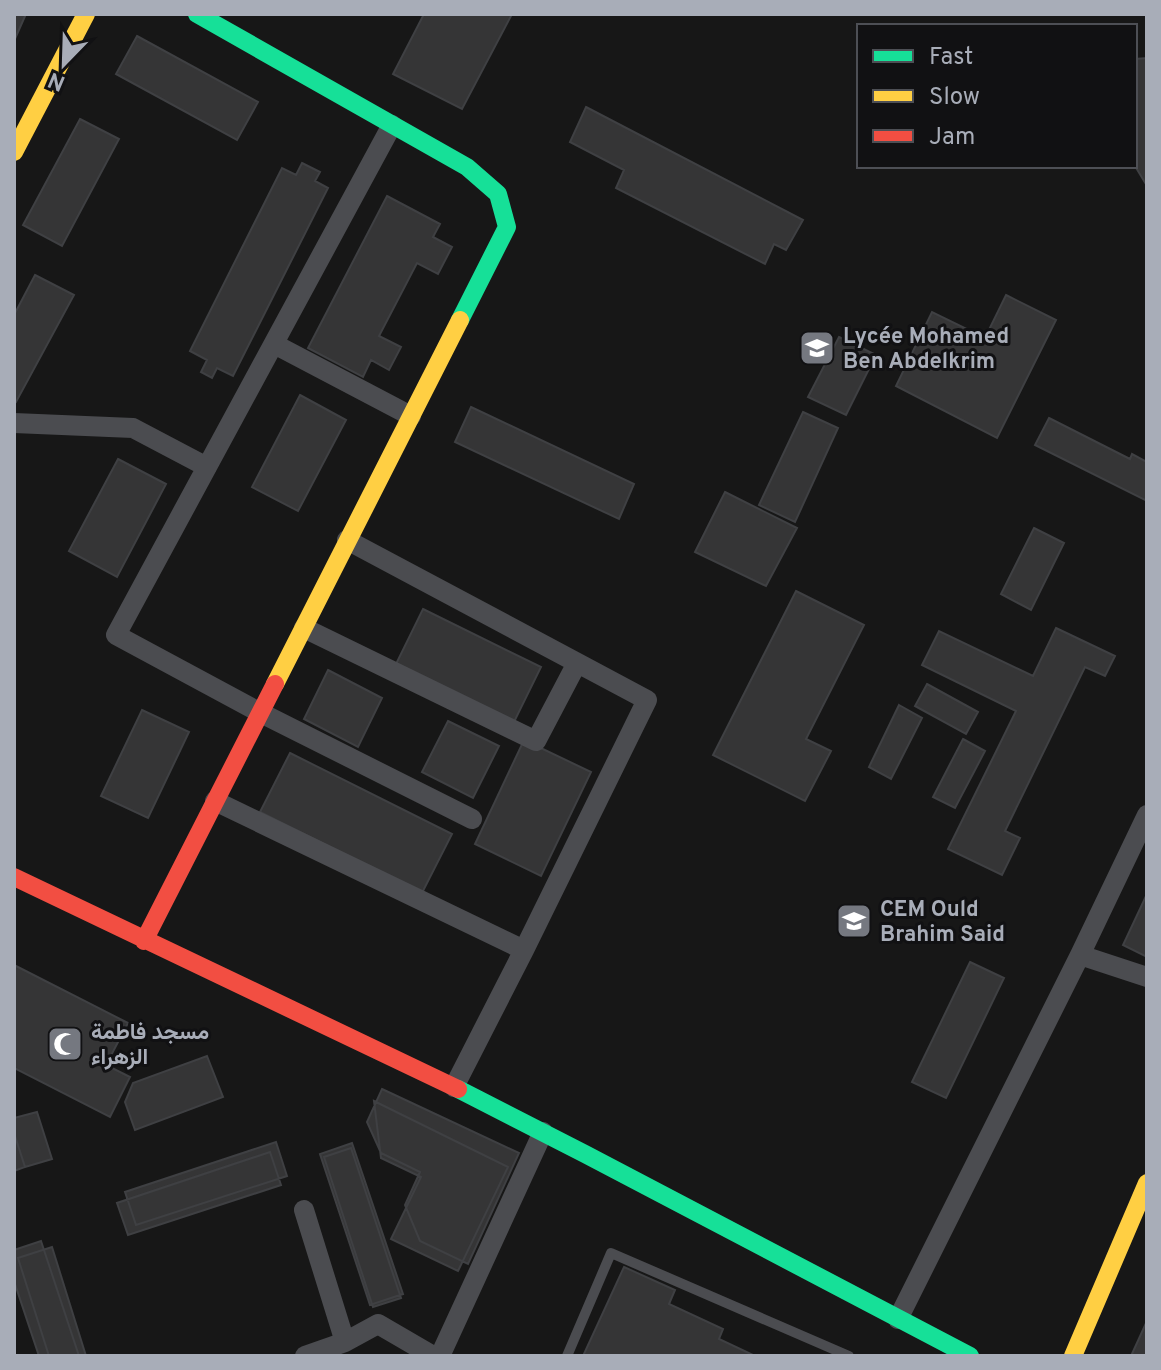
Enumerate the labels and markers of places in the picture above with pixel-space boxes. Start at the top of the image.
place label: Lycée Mohamed Ben Abdelkrim [843,324,1009,376]
school or university icon: Lycée Mohamed Ben Abdelkrim [798,329,836,367]
place label: CEM Ould Brahim Said [880,897,1005,949]
school or university icon: CEM Ould Brahim Said [835,902,873,940]
place label: مسجد فاطمة الزهراء [91,1020,209,1072]
mosque icon: مسجد فاطمة الزهراء [46,1025,84,1063]

